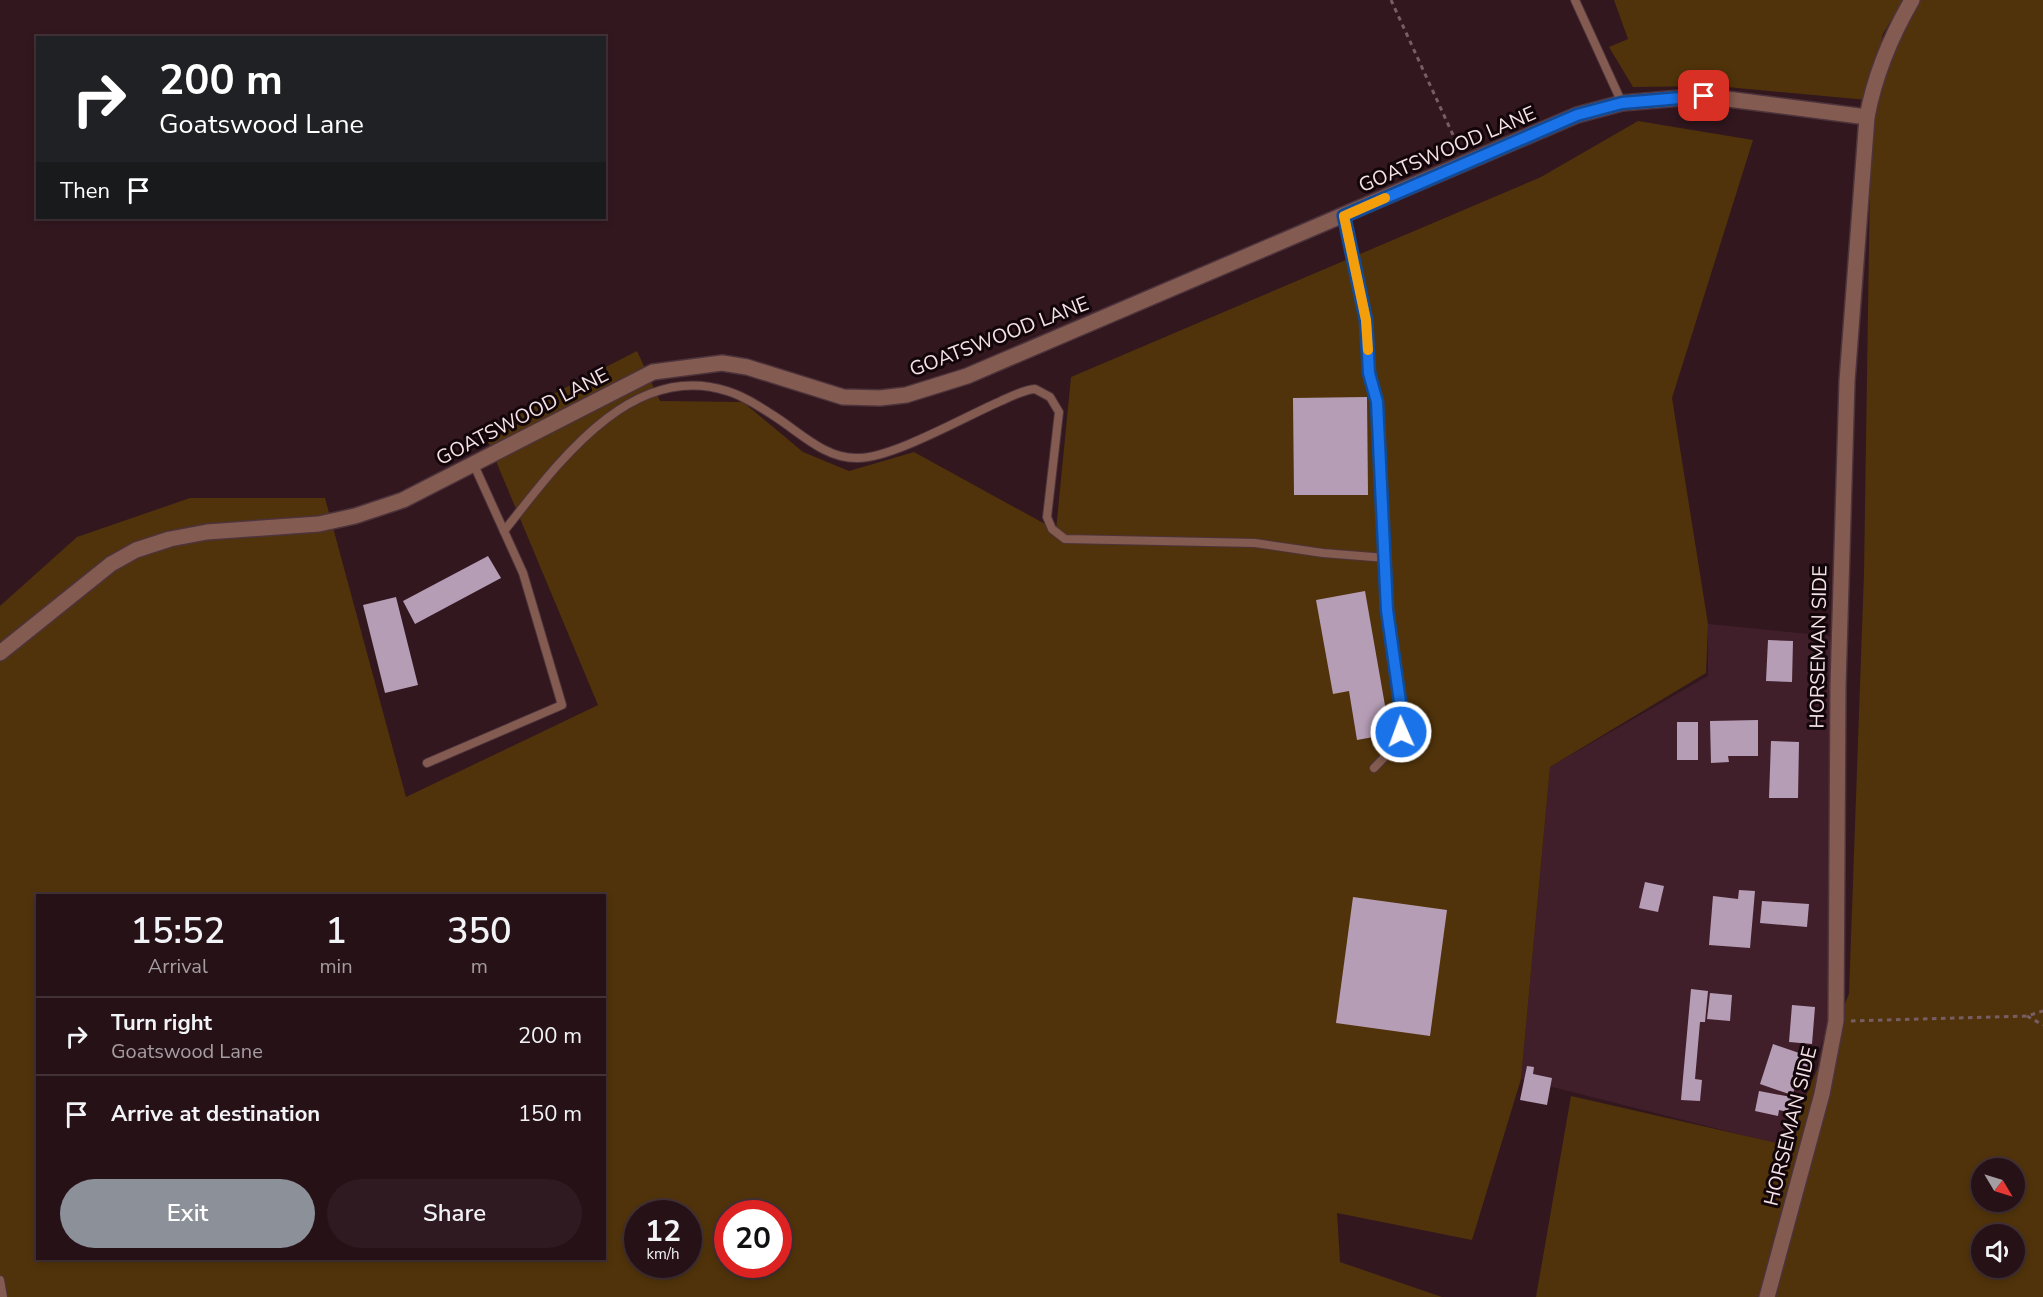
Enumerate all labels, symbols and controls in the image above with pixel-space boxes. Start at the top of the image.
text: 200 m [159,52,283,109]
icon: right [60,60,138,138]
pin [1678,70,1729,121]
icon: arrive [1687,79,1720,112]
street label: GOATSWOOD LANE [1354,100,1540,199]
text: Goatswood Lane [159,106,364,143]
icon: arrive [122,174,155,207]
text: Then [60,176,110,206]
street label: GOATSWOOD LANE [906,290,1093,383]
street label: GOATSWOOD LANE [431,361,613,472]
street label: HORSEMAN SIDE [1804,565,1833,729]
position arrow [1369,700,1433,764]
text: 15:52 [130,907,225,956]
text: 1 [325,907,347,956]
text: 350 [447,907,512,956]
text: Arrival [148,953,208,980]
text: min [320,953,353,980]
text: m [471,953,488,980]
text: Turn right [111,1008,212,1038]
icon: right [60,1020,93,1053]
text: 200 m [518,1021,582,1051]
text: Goatswood Lane [111,1038,263,1065]
street label: HORSEMAN SIDE [1758,1044,1823,1209]
icon: arrive [60,1098,93,1131]
text: Arrive at destination [111,1099,320,1129]
text: 150 m [518,1099,582,1129]
north arrow [1971,1158,2025,1212]
map controls [1971,1158,2025,1278]
button: Exit [60,1179,315,1248]
button: Share [327,1179,582,1248]
speed limit sign: 20 [714,1200,792,1278]
text: 12 [645,1211,681,1252]
button: sound [1971,1224,2025,1278]
text: km/h [646,1244,680,1264]

